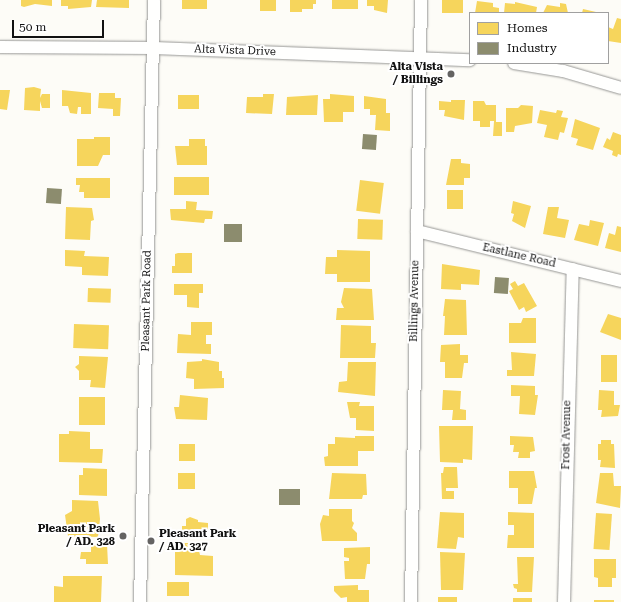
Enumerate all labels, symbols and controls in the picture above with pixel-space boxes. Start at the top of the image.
scale bar [14,12,106,38]
legend [469,12,609,64]
text: 50 m [19,20,46,34]
text: Homes [507,21,547,35]
text: Industry [507,41,557,55]
street label: Alta Vista Drive [194,43,276,59]
place label: Alta Vista / Billings [389,61,443,87]
marker: Alta Vista / Billings [446,69,456,79]
street label: Eastlane Road [481,241,557,271]
street label: Pleasant Park Road [140,250,154,352]
street label: Billings Avenue [408,260,422,342]
street label: Frost Avenue [560,400,574,470]
place label: Pleasant Park / AD. 328 [38,523,115,549]
place label: Pleasant Park / AD. 327 [159,528,236,554]
marker: Pleasant Park / AD. 328 [118,531,128,541]
marker: Pleasant Park / AD. 327 [146,536,156,546]

